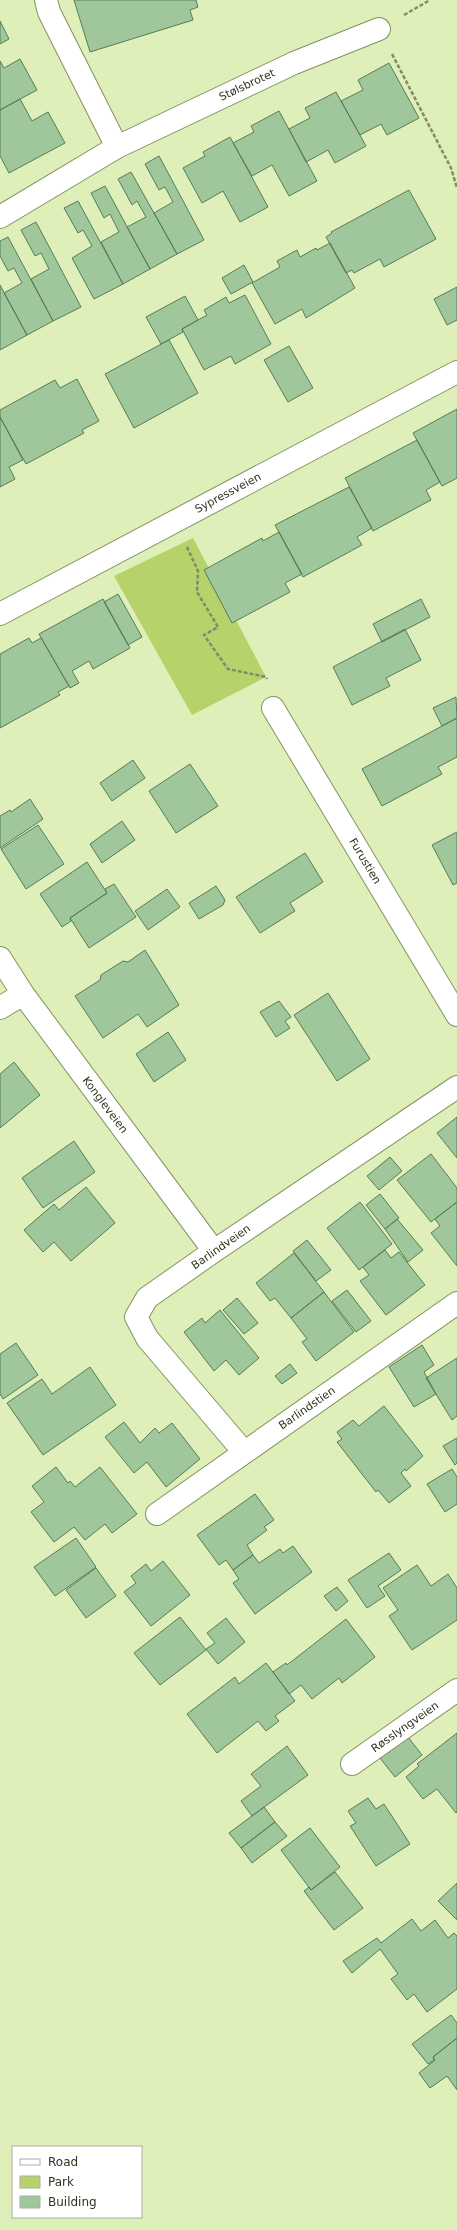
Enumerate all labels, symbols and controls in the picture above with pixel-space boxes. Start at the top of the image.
street label: Stølsbrotet [217,66,278,104]
street label: Sypressveien [193,470,263,516]
street label: Furustien [346,836,384,886]
street label: Kongleveien [80,1074,130,1136]
street label: Barlindveien [189,1222,253,1272]
street label: Barlindstien [276,1384,338,1432]
street label: Røsslyngveien [369,1699,441,1755]
legend [12,2146,142,2218]
text: Road [48,2155,78,2169]
text: Park [48,2175,74,2189]
text: Building [48,2195,97,2209]

